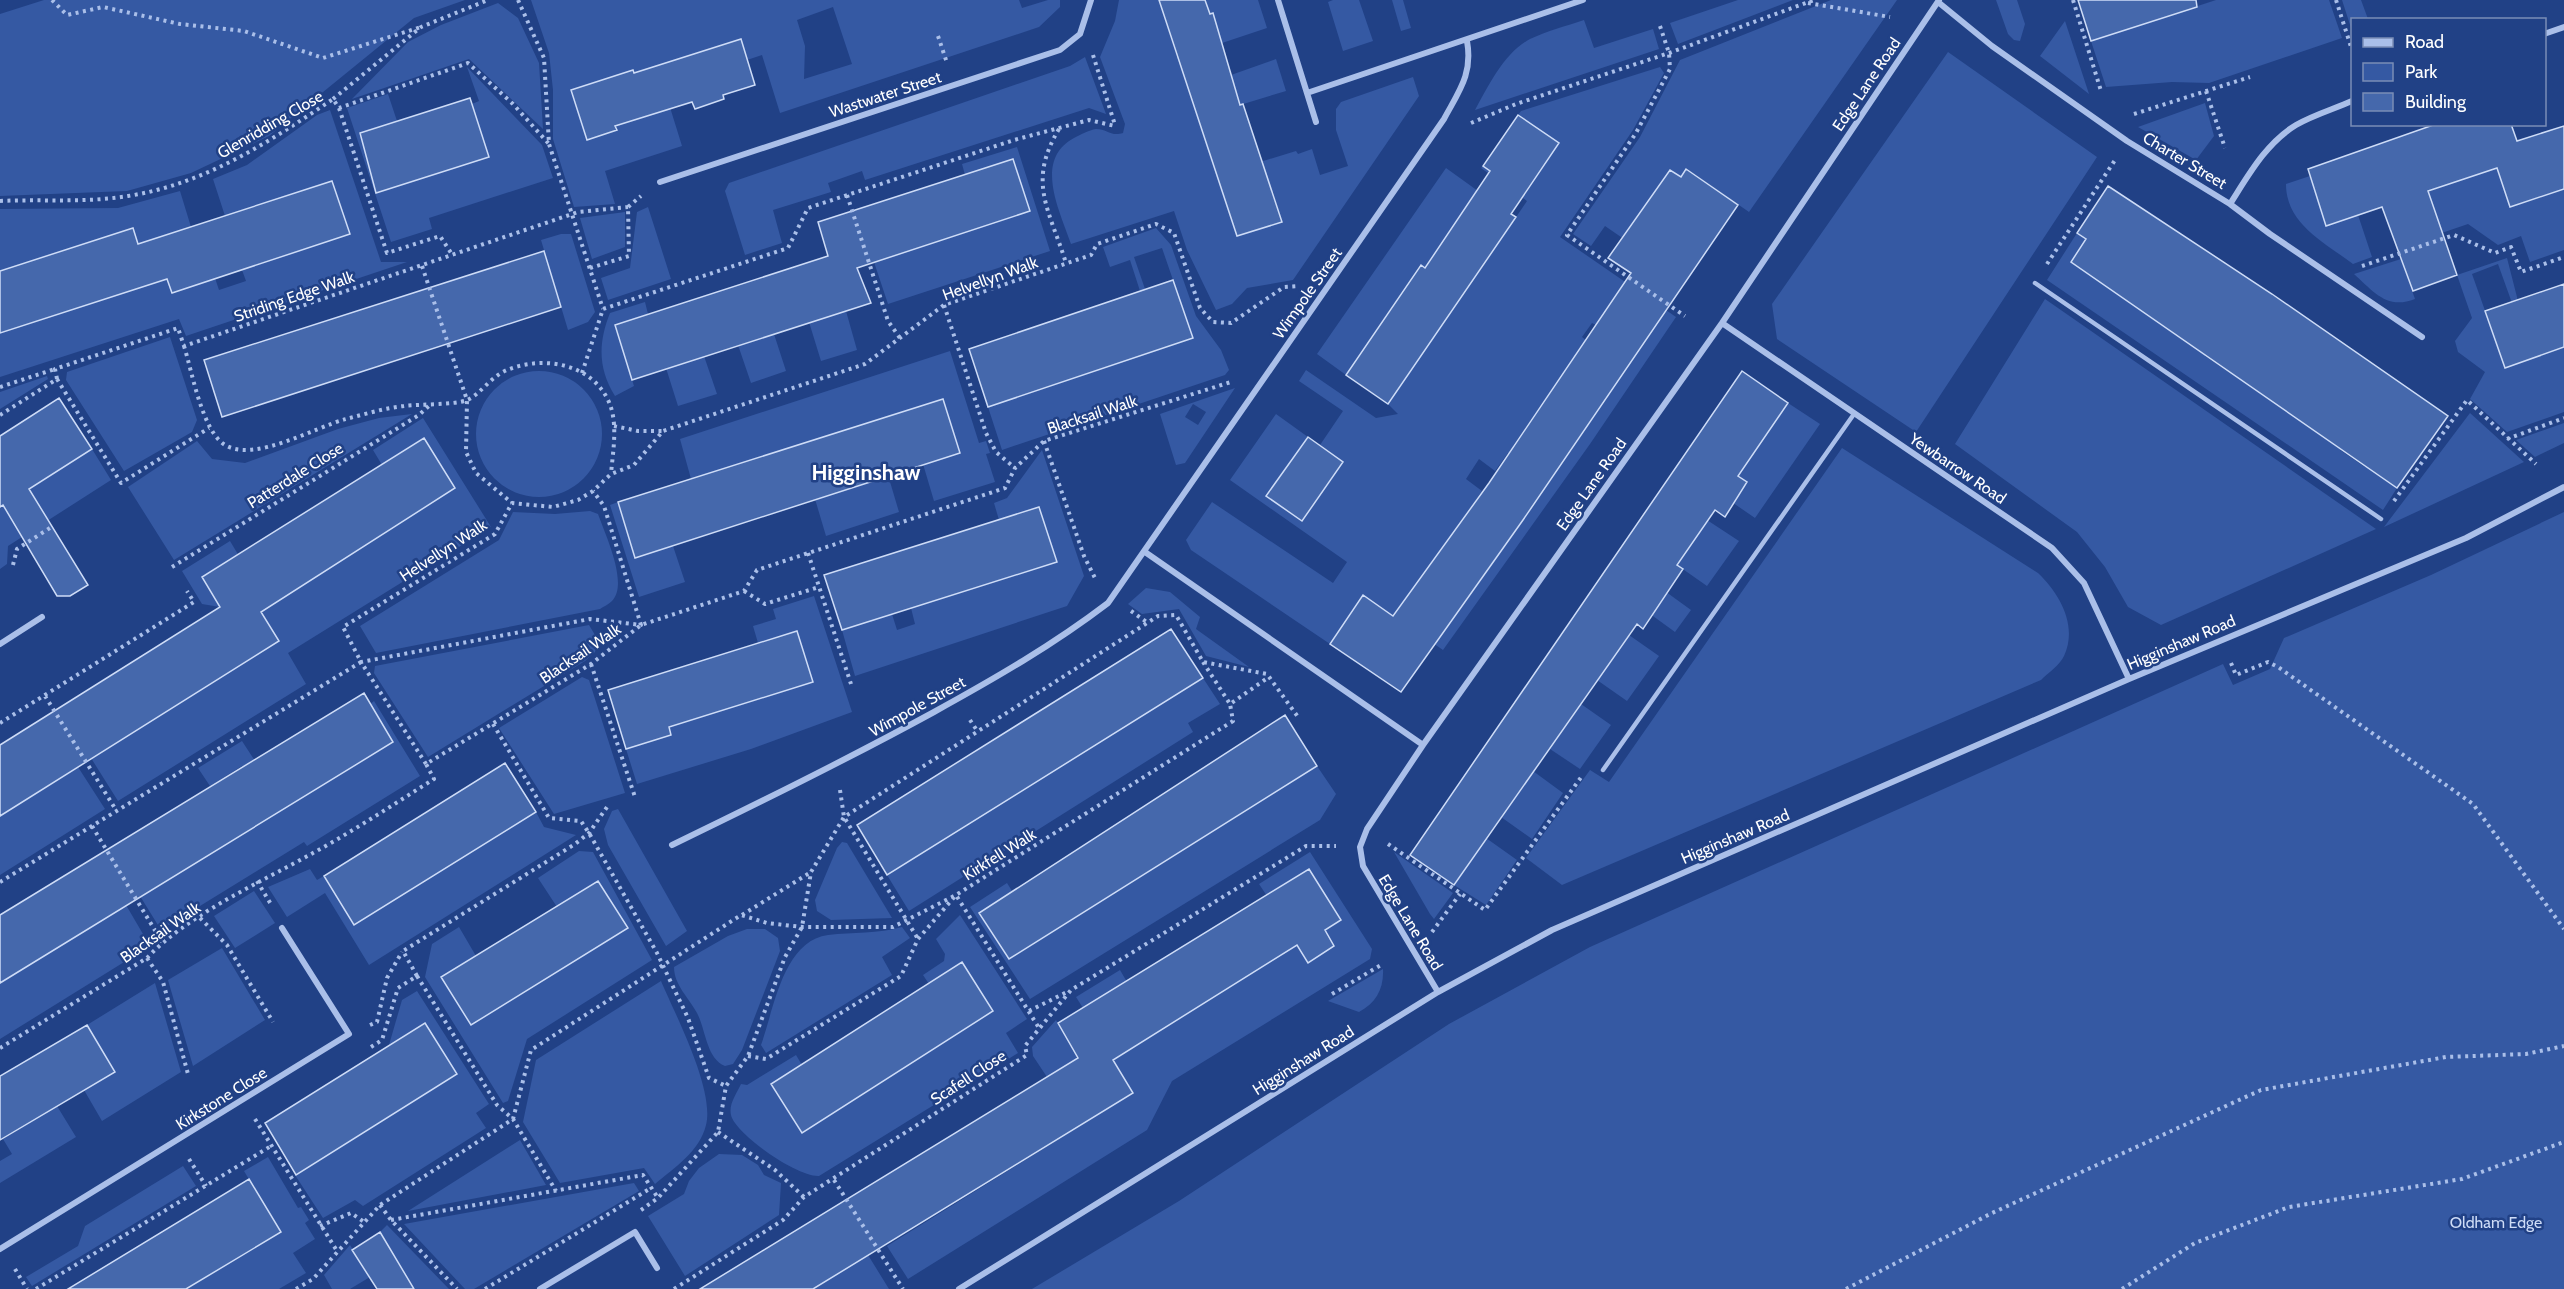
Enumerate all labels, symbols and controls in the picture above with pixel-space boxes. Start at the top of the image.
legend [2351,18,2546,126]
text: Road [2405,31,2444,53]
street label: Edge Lane Road [1828,34,1905,135]
text: Park [2405,61,2438,83]
street label: Wastwater Street [827,67,944,122]
street label: Glenridding Close [214,87,326,162]
text: Building [2405,91,2467,113]
street label: Charter Street [2139,128,2231,193]
street label: Wimpole Street [1269,244,1346,342]
street label: Helvellyn Walk [940,252,1041,305]
street label: Striding Edge Walk [231,267,358,326]
street label: Blacksail Walk [1045,391,1140,438]
street label: Yewbarrow Road [1905,428,2010,508]
street label: Edge Lane Road [1553,434,1630,534]
street label: Patterdale Close [244,438,347,512]
district label: Higginshaw [811,459,921,486]
street label: Helvellyn Walk [396,515,491,586]
street label: Higginshaw Road [2124,611,2238,674]
street label: Blacksail Walk [536,619,625,687]
street label: Wimpole Street [866,672,969,741]
street label: Higginshaw Road [1678,805,1792,868]
street label: Kirkfell Walk [959,824,1040,884]
street label: Edge Lane Road [1375,871,1447,974]
street label: Blacksail Walk [117,897,205,967]
street label: Higginshaw Road [1249,1022,1357,1099]
street label: Scafell Close [927,1046,1009,1109]
street label: Kirkstone Close [172,1063,270,1134]
park label: Oldham Edge [2450,1213,2542,1232]

